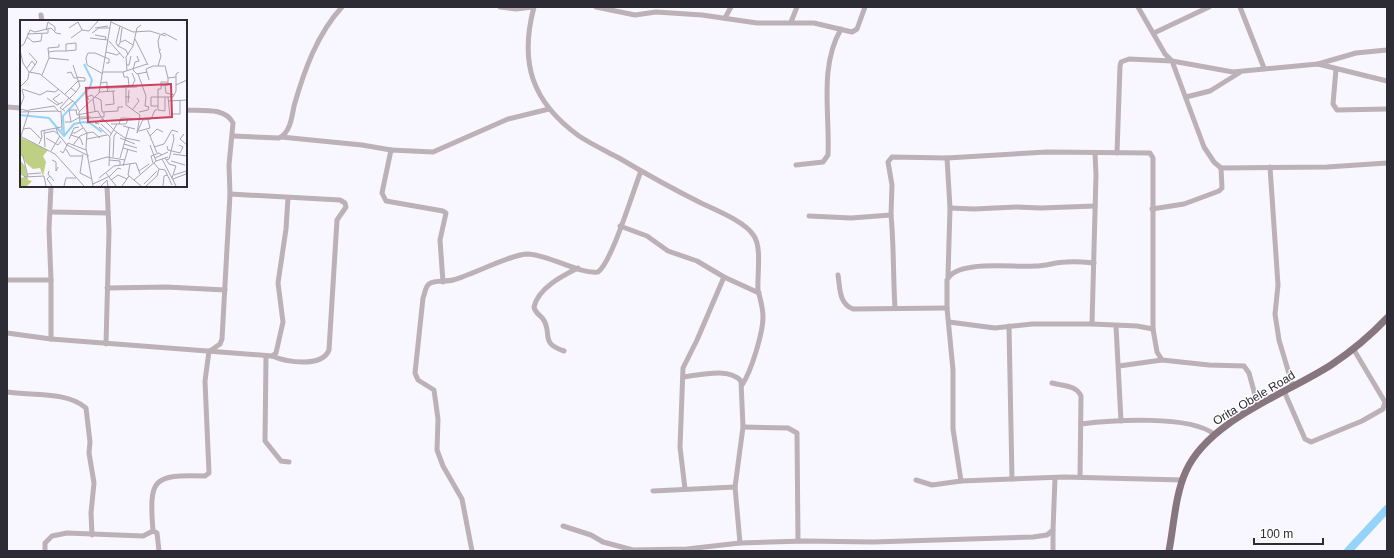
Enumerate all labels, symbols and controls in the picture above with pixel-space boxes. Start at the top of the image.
inset map [20,20,187,187]
street label: Orita Obele Road [1210,368,1298,428]
scale bar [1254,520,1323,546]
text: 100 m [1260,527,1293,541]

